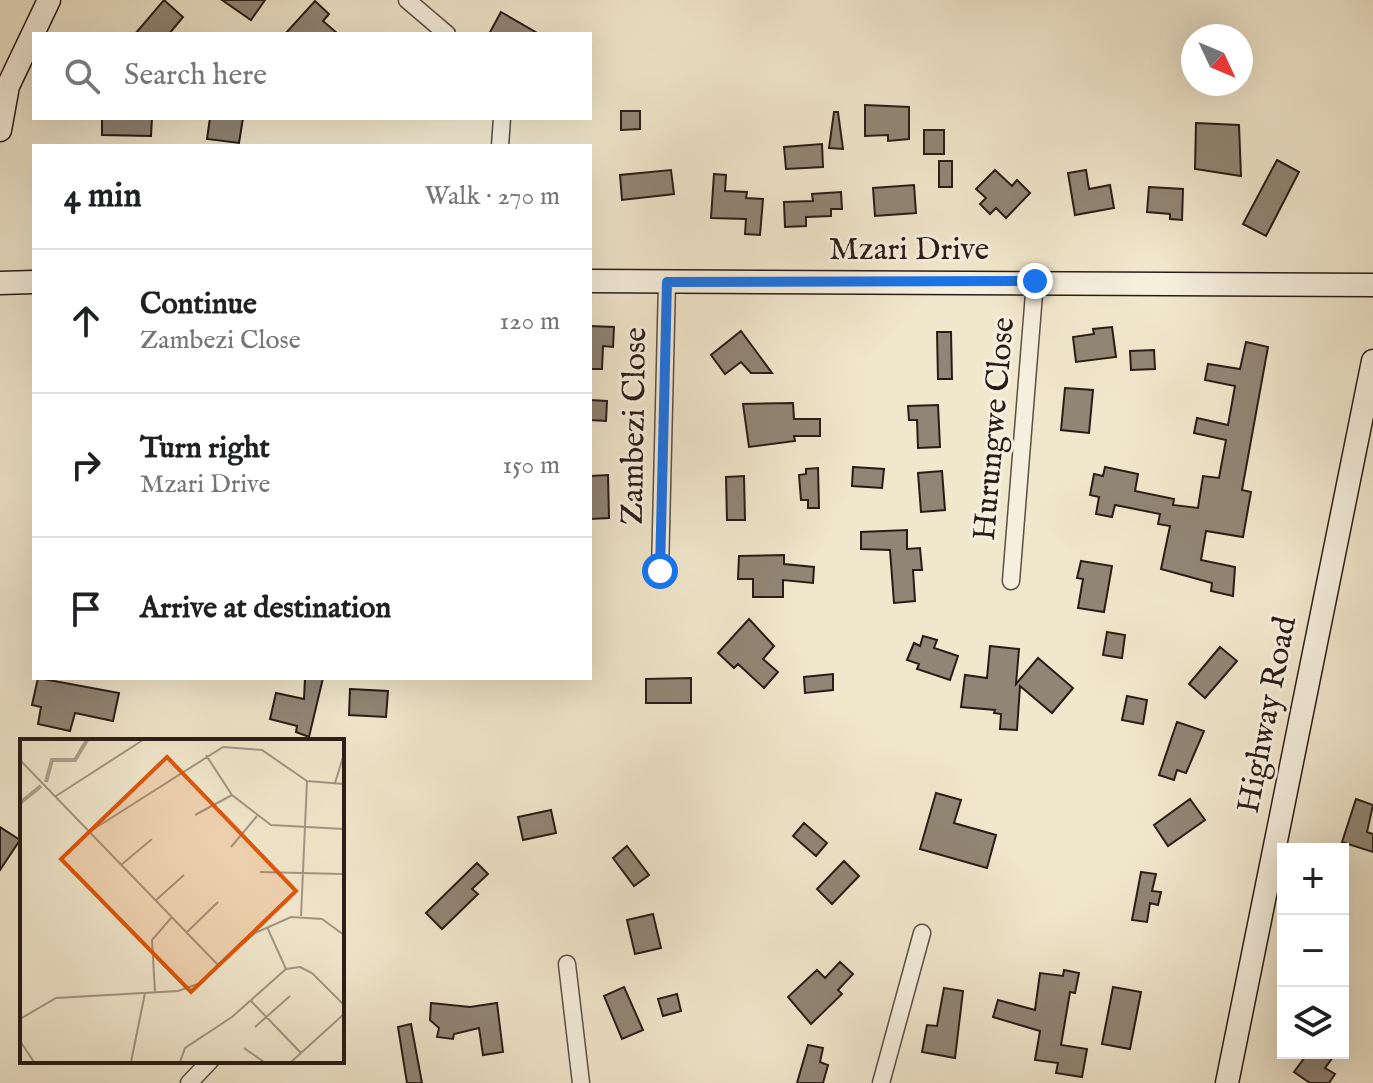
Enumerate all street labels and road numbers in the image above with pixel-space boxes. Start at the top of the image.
street label: Mzari Drive [829,230,989,271]
street label: Hurungwe Close [965,316,1025,542]
street label: Zambezi Close [613,327,657,525]
street label: Highway Road [1229,612,1307,817]

